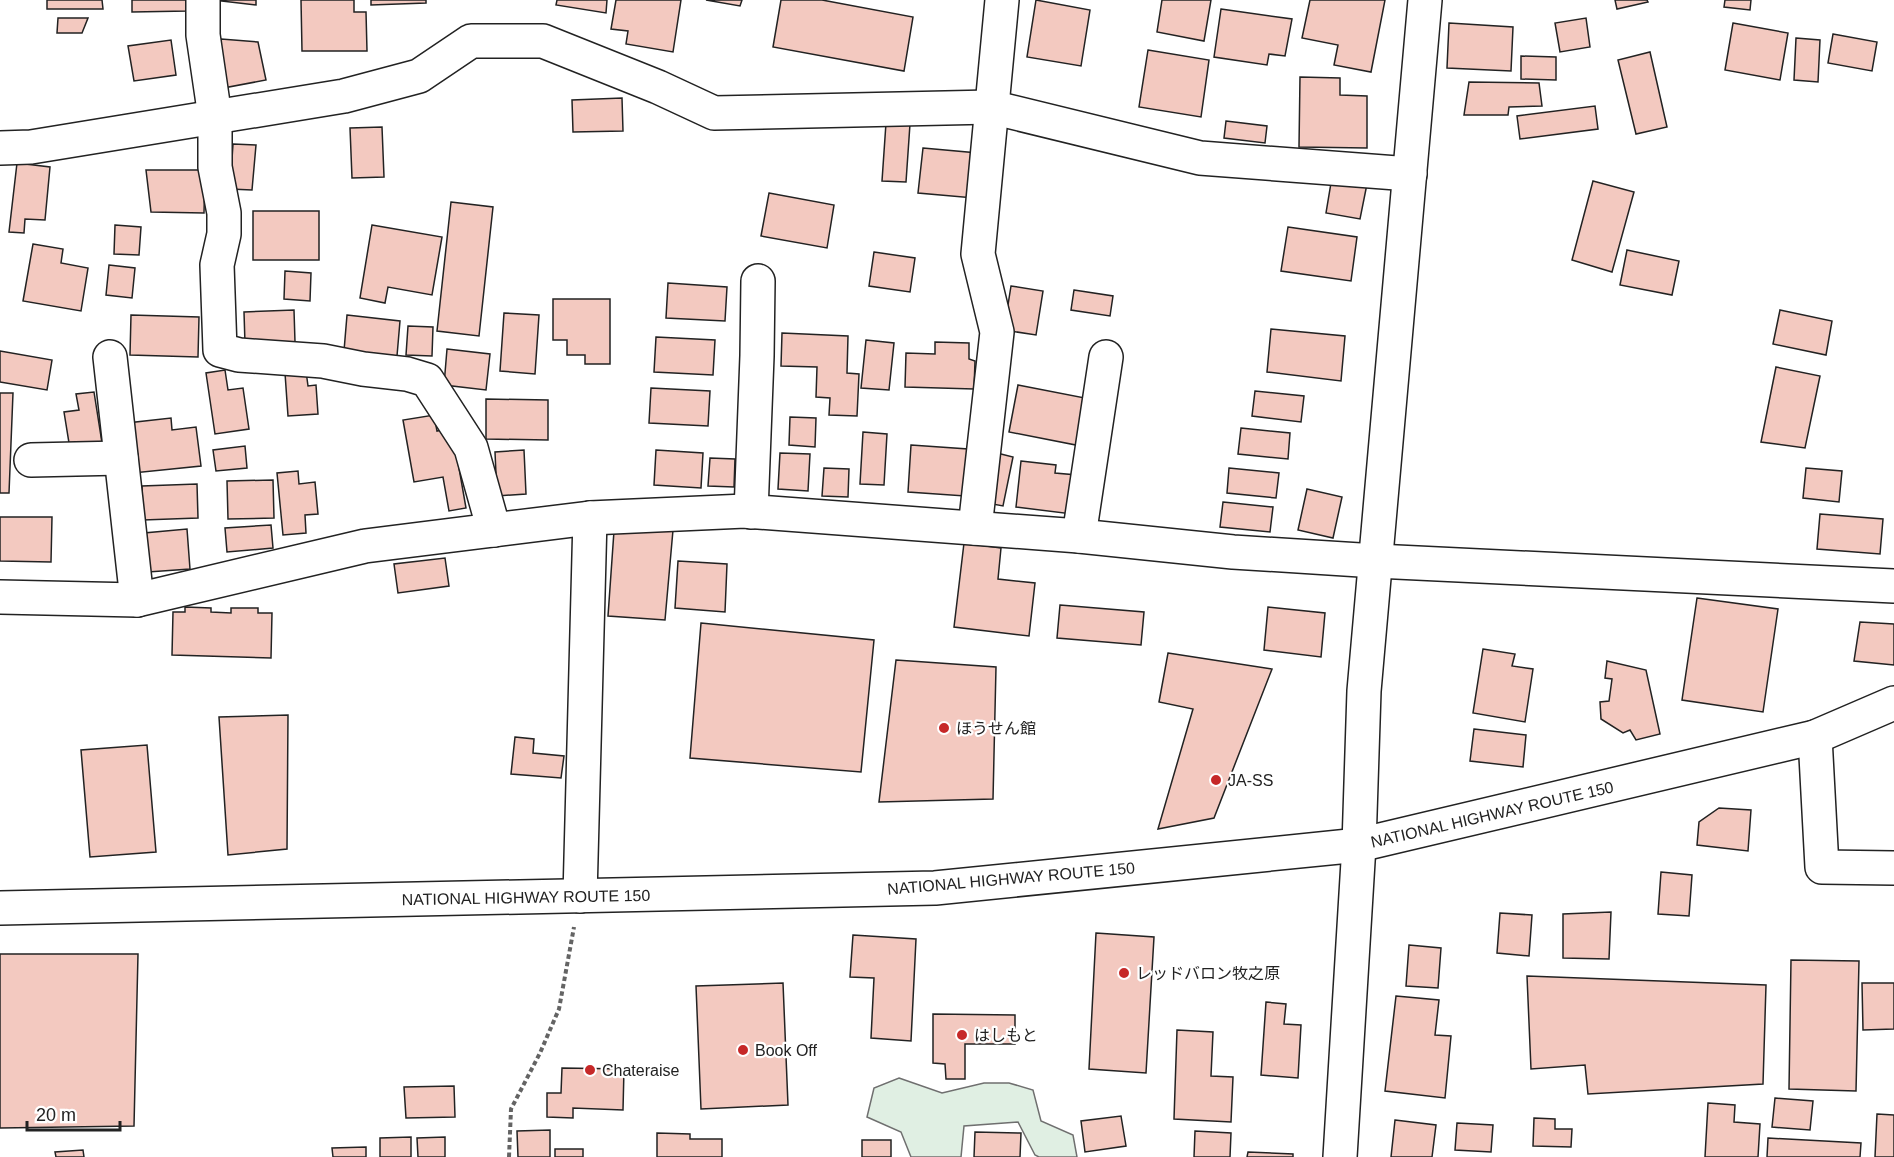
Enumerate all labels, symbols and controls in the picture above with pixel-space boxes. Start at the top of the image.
place label: ほうせん館 [956,720,1036,737]
marker: ほうせん館 [937,721,951,735]
place label: JA-SS [1228,772,1273,789]
marker: JA-SS [1209,773,1223,787]
street label: NATIONAL HIGHWAY ROUTE 150 [1369,778,1615,851]
street label: NATIONAL HIGHWAY ROUTE 150 [886,859,1136,898]
street label: NATIONAL HIGHWAY ROUTE 150 [402,887,651,908]
place label: レッドバロン牧之原 [1136,965,1280,982]
marker: レッドバロン牧之原 [1117,966,1131,980]
place label: はしもと [974,1027,1038,1044]
marker: はしもと [955,1028,969,1042]
place label: Book Off [755,1042,818,1059]
marker: Book Off [736,1043,750,1057]
place label: Chateraise [602,1062,679,1079]
marker: Chateraise [583,1063,597,1077]
scale bar [27,1094,120,1132]
text: 20 m [36,1105,76,1125]

